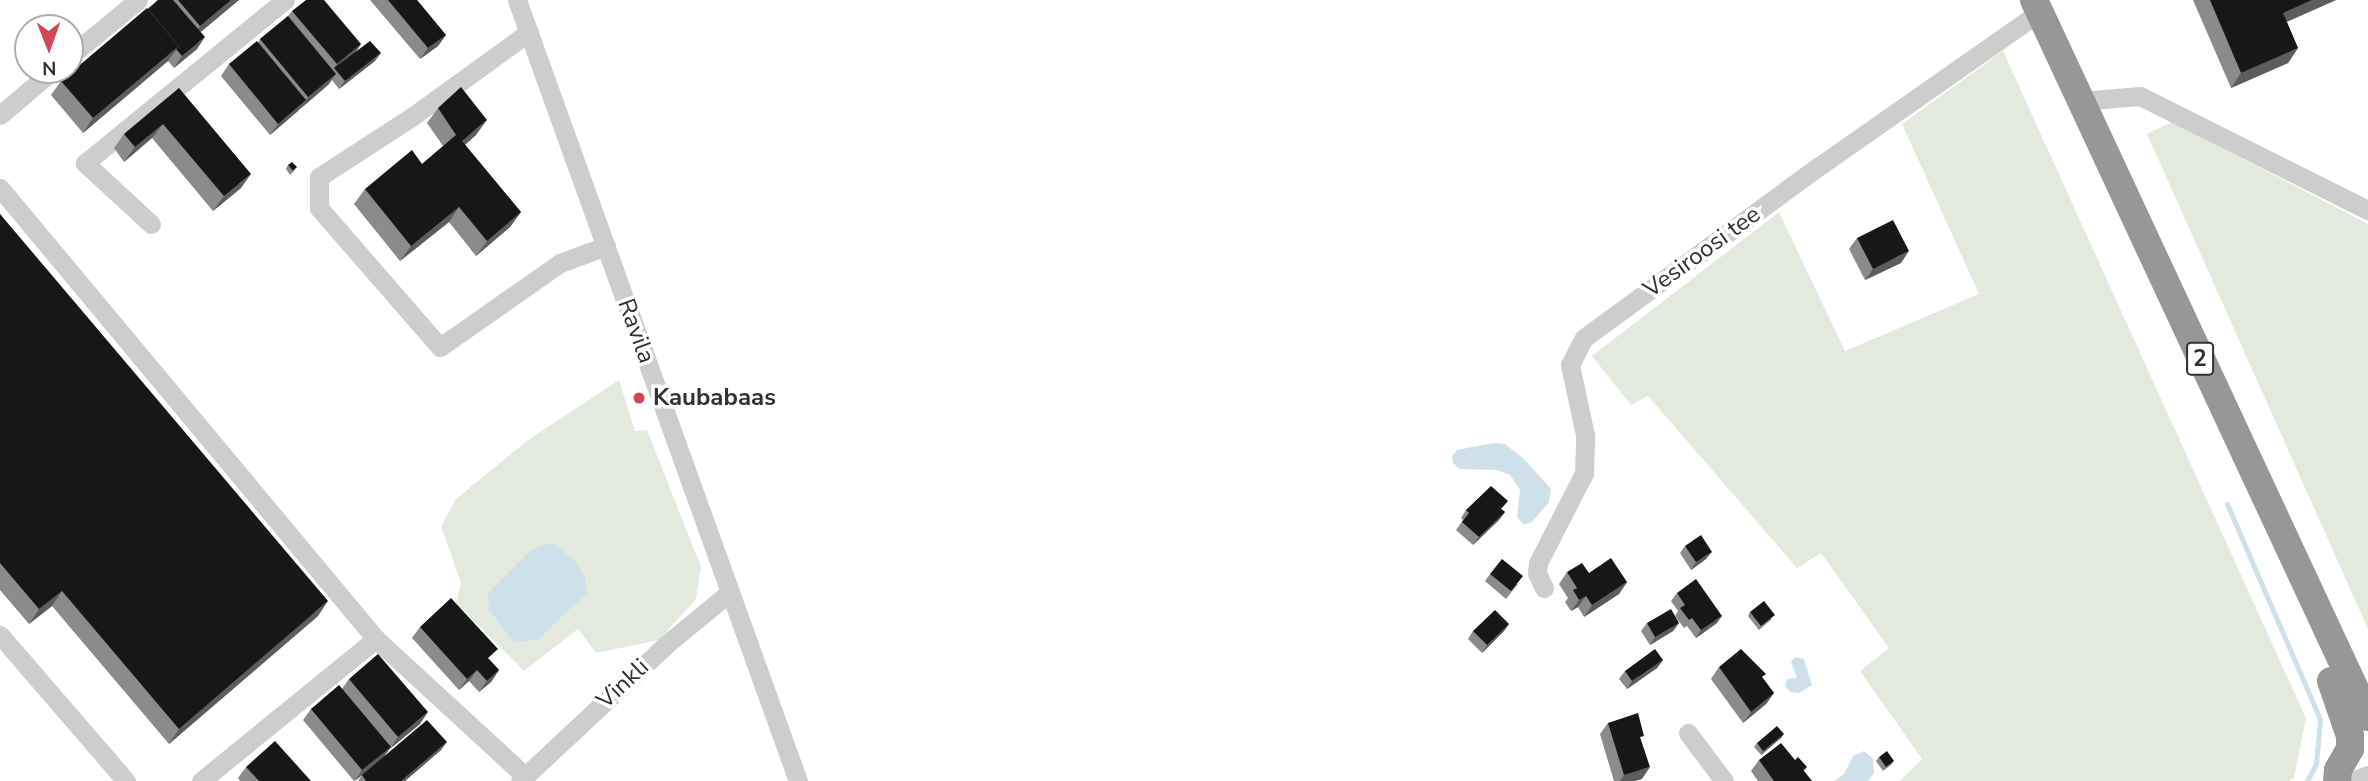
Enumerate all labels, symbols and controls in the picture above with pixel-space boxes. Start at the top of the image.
north arrow [14,14,84,84]
text: N [42,55,57,81]
street label: Vesiroosi tee [1638,200,1766,304]
street label: Ravila [611,295,661,367]
road number: 2 [2186,340,2214,378]
place label: Kaubabaas [653,384,776,412]
marker: Kaubabaas [631,390,647,406]
street label: Vinkli [591,653,655,715]

